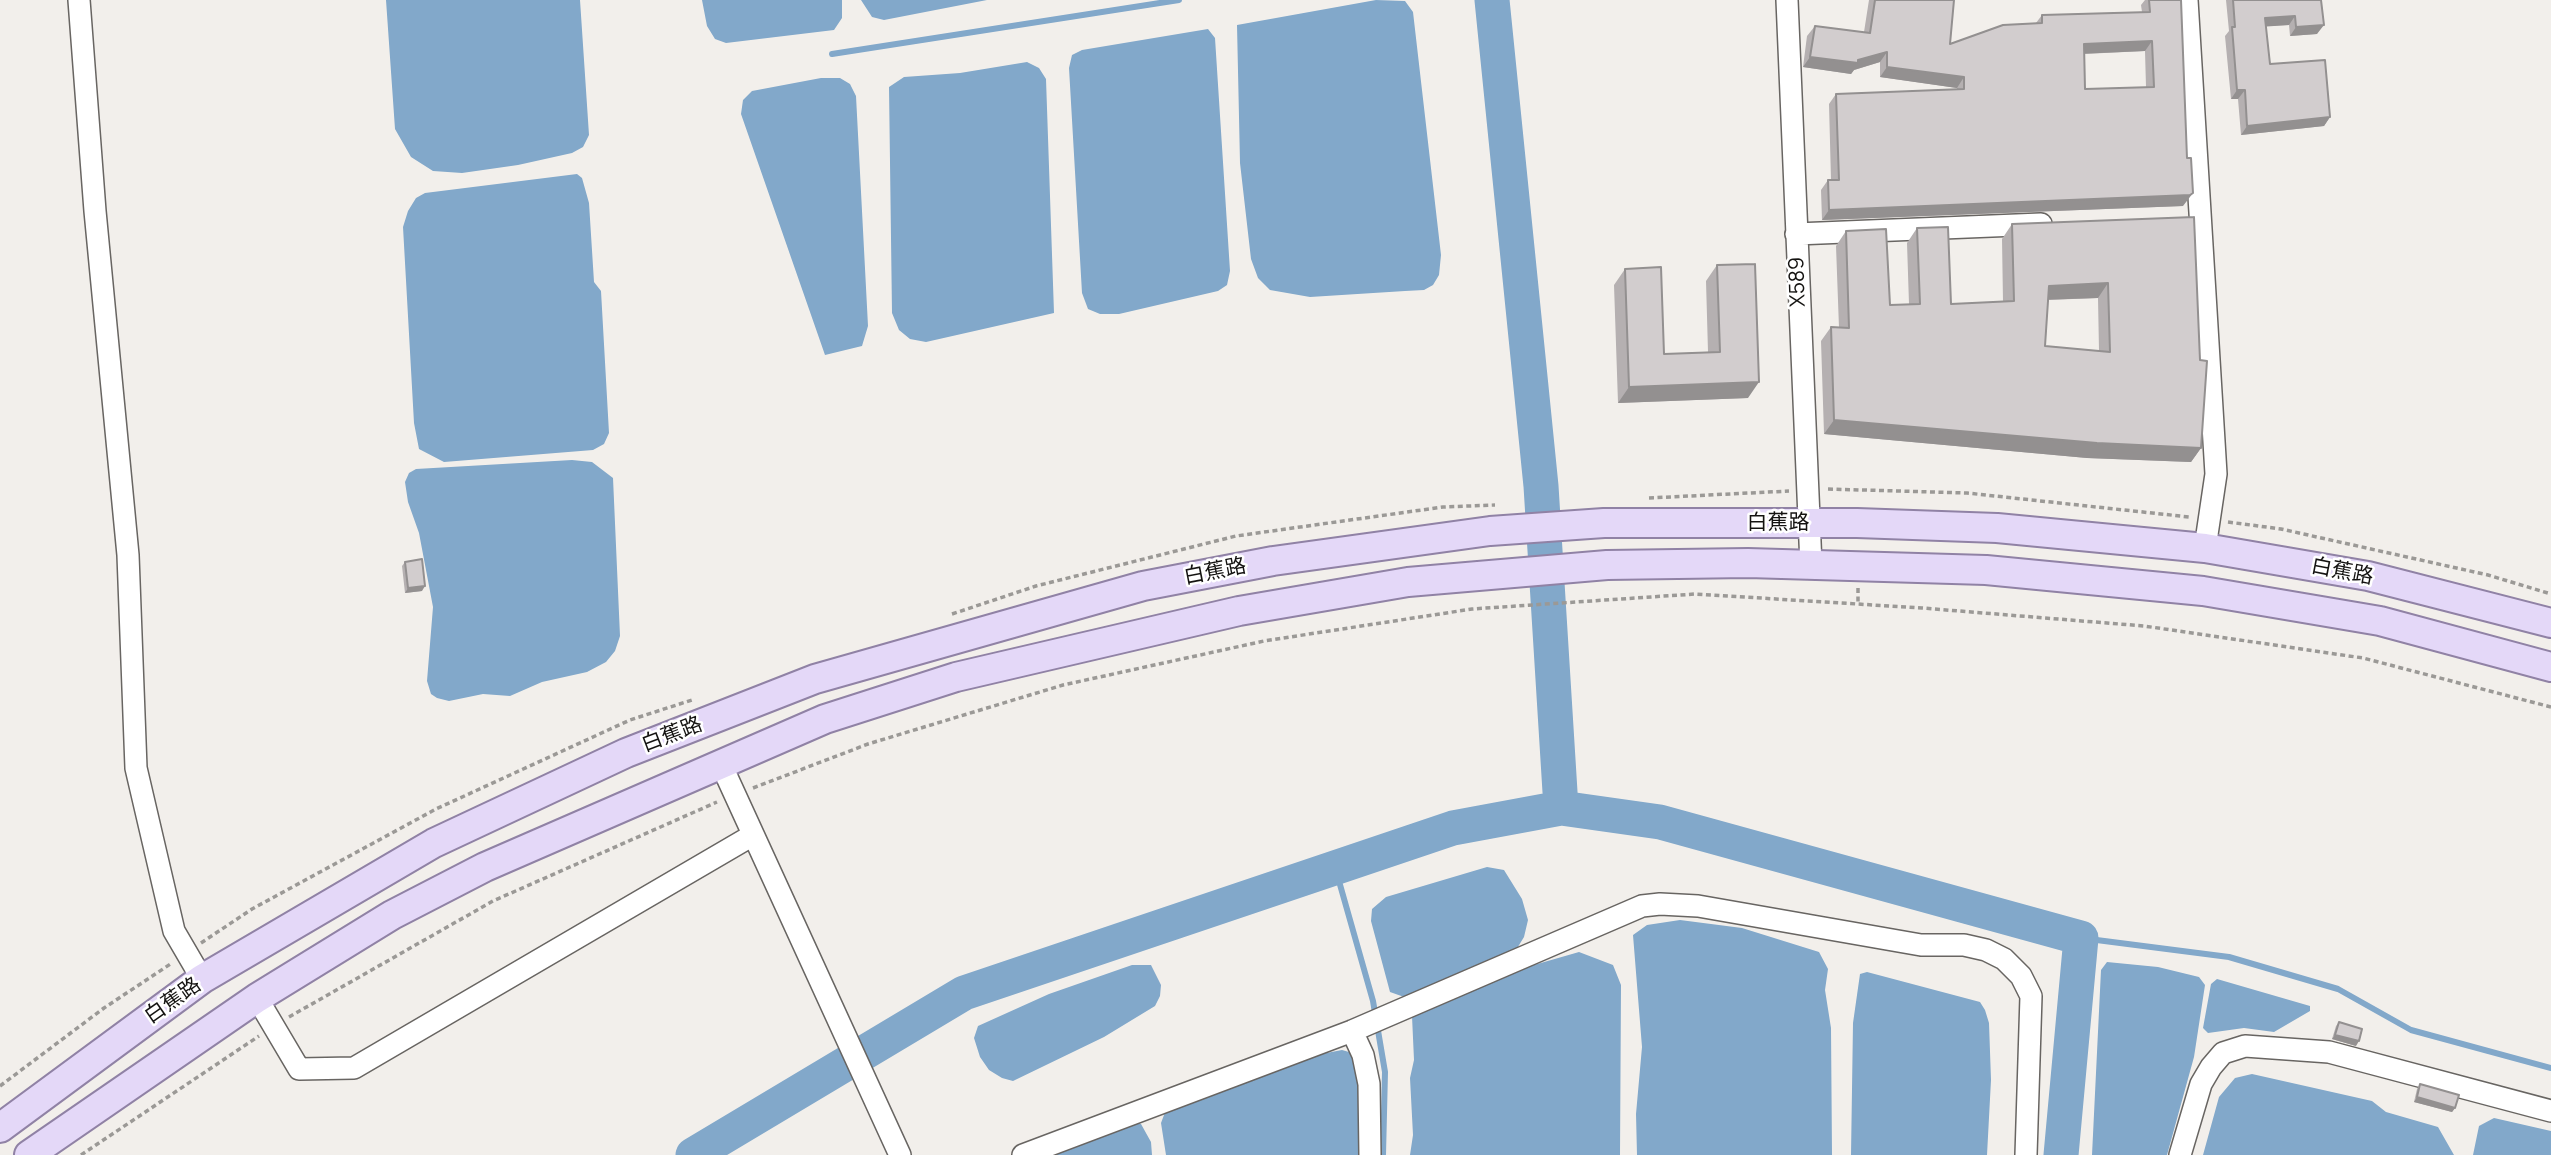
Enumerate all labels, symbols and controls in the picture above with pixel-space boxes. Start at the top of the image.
street label: X589 [1785,257,1811,307]
street label: 白蕉路 [1747,510,1809,536]
street label: 白蕉路 [1182,554,1248,590]
street label: 白蕉路 [2309,554,2375,590]
street label: 白蕉路 [638,712,706,758]
street label: 白蕉路 [140,973,206,1029]

